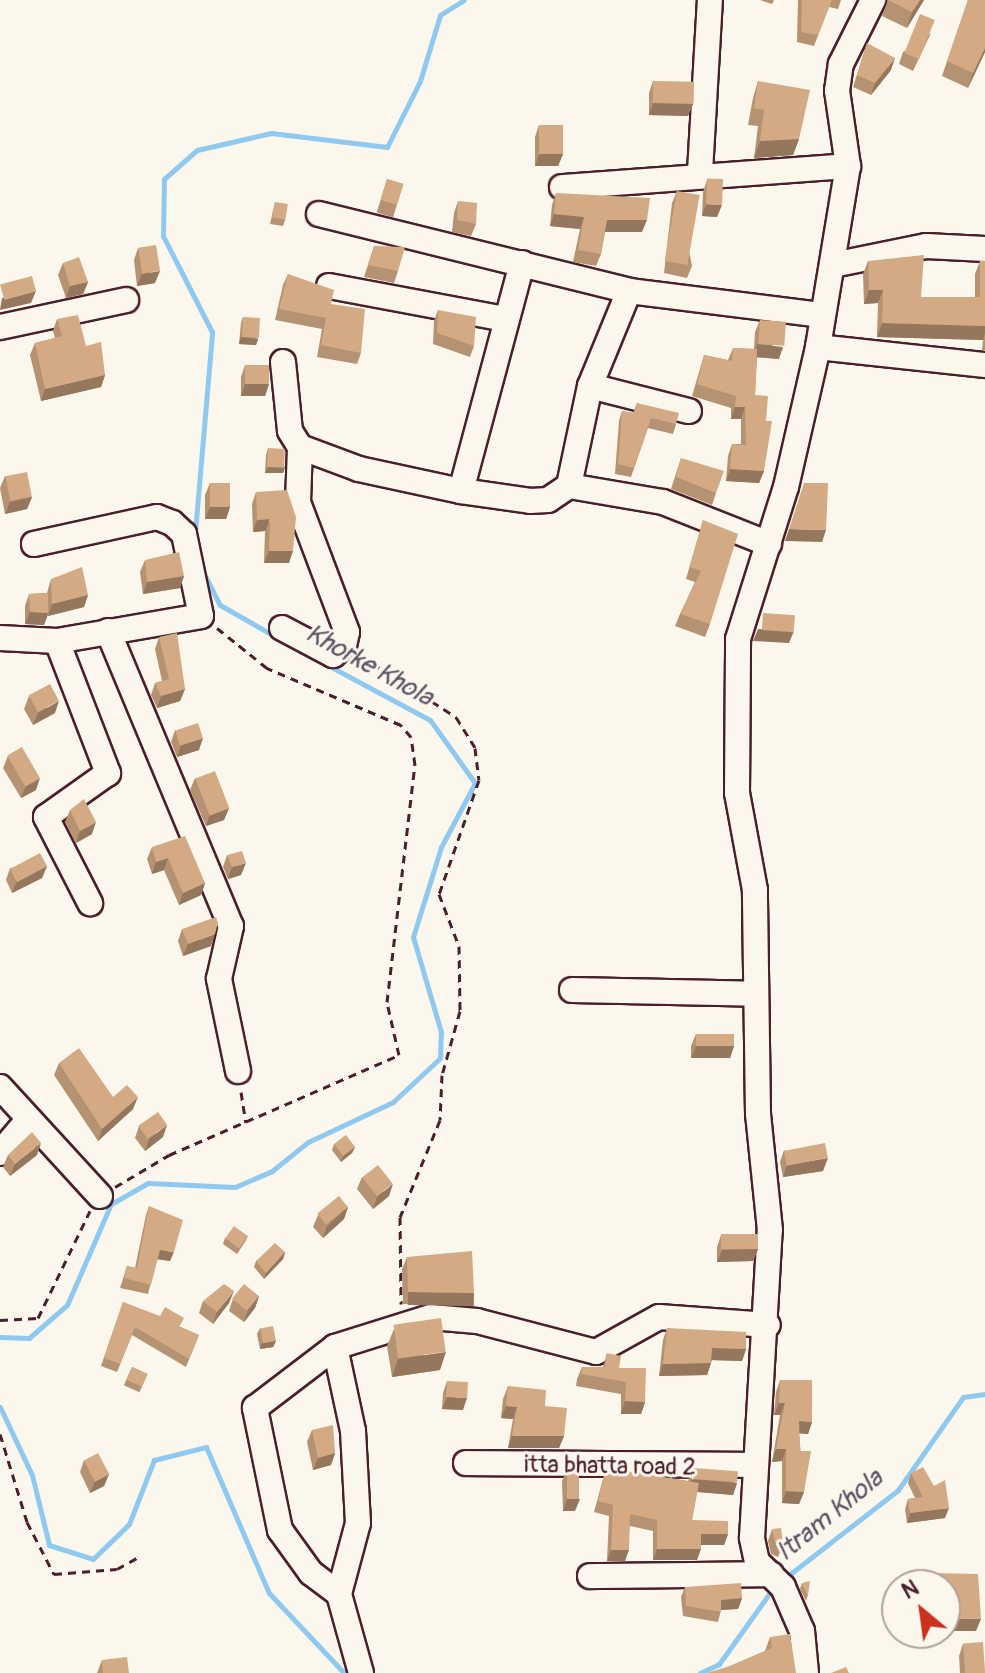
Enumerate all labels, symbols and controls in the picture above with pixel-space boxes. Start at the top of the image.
water label: Khorke Khola [300,618,438,714]
street label: itta bhatta road 2 [524,1450,696,1482]
water label: Itram Khola [770,1464,890,1568]
north arrow [881,1569,961,1649]
text: N [897,1574,924,1606]

